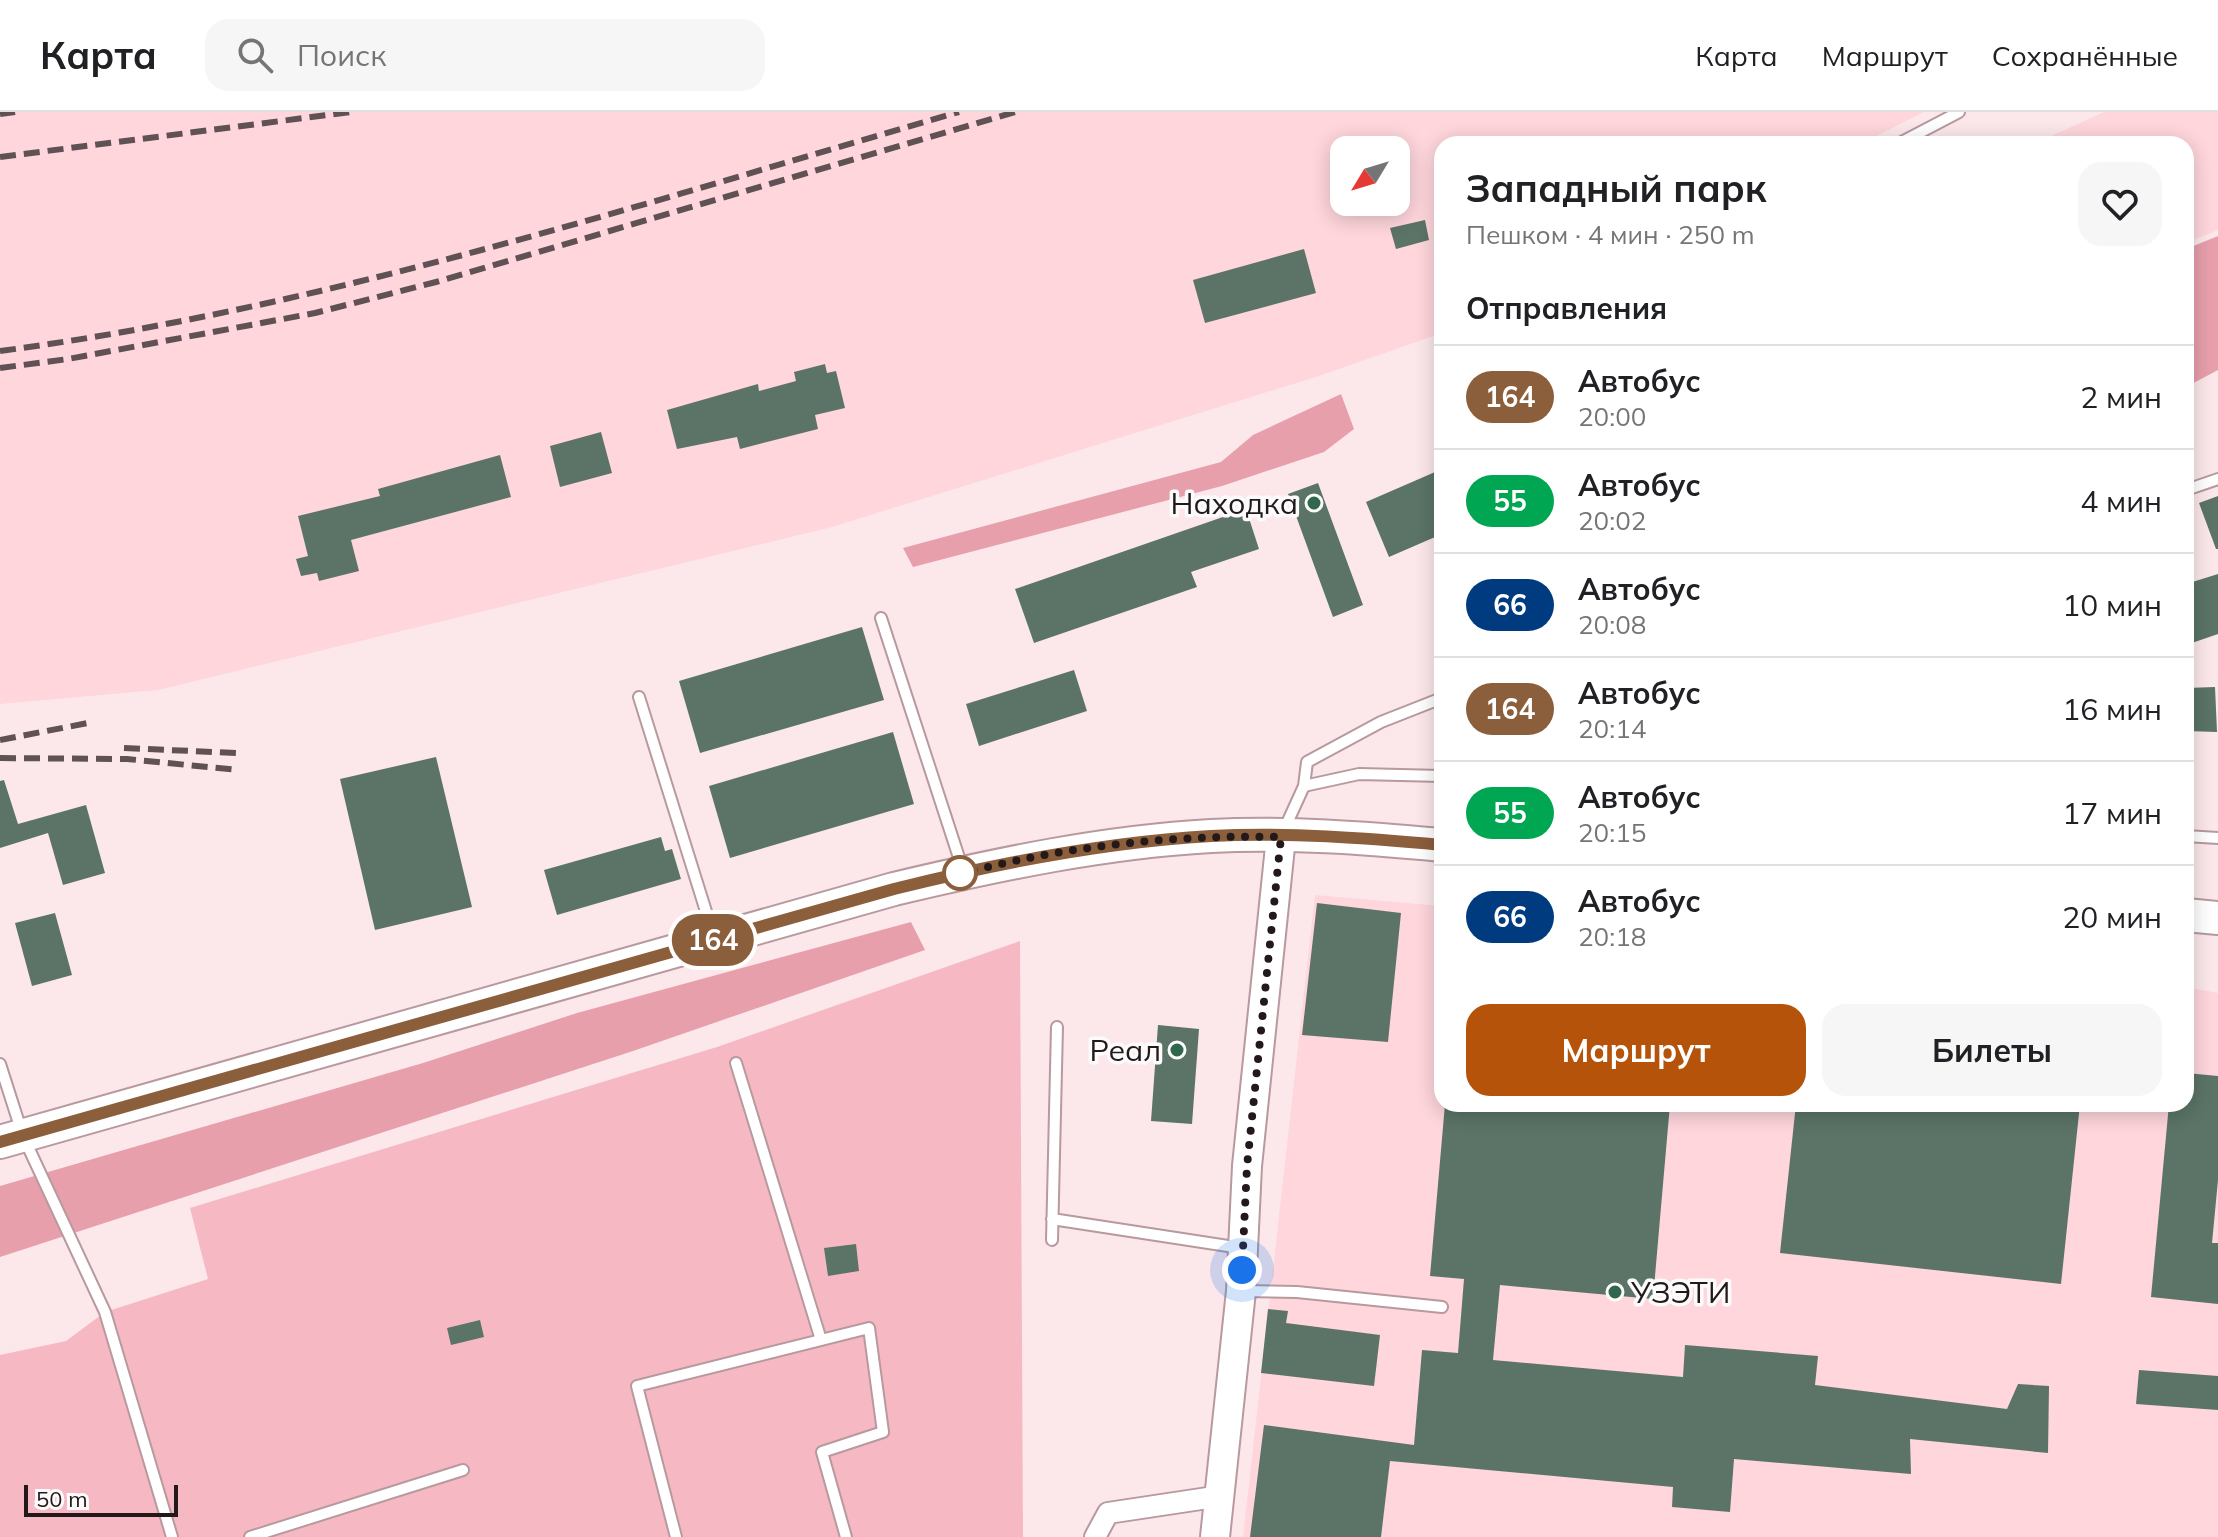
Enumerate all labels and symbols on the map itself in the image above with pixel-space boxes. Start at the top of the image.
north arrow [1330,136,1410,216]
place label: Находка [1171,484,1298,522]
marker: Находка [1305,494,1323,512]
unlabelled marker [943,856,977,890]
line badge: 164 [667,914,759,966]
place label: Реал [1089,1031,1161,1069]
marker: Реал [1168,1041,1186,1059]
your location [1222,1250,1262,1290]
place label: УЗЭТИ [1630,1273,1730,1311]
marker: УЗЭТИ [1606,1283,1624,1301]
scale bar [24,1481,178,1517]

